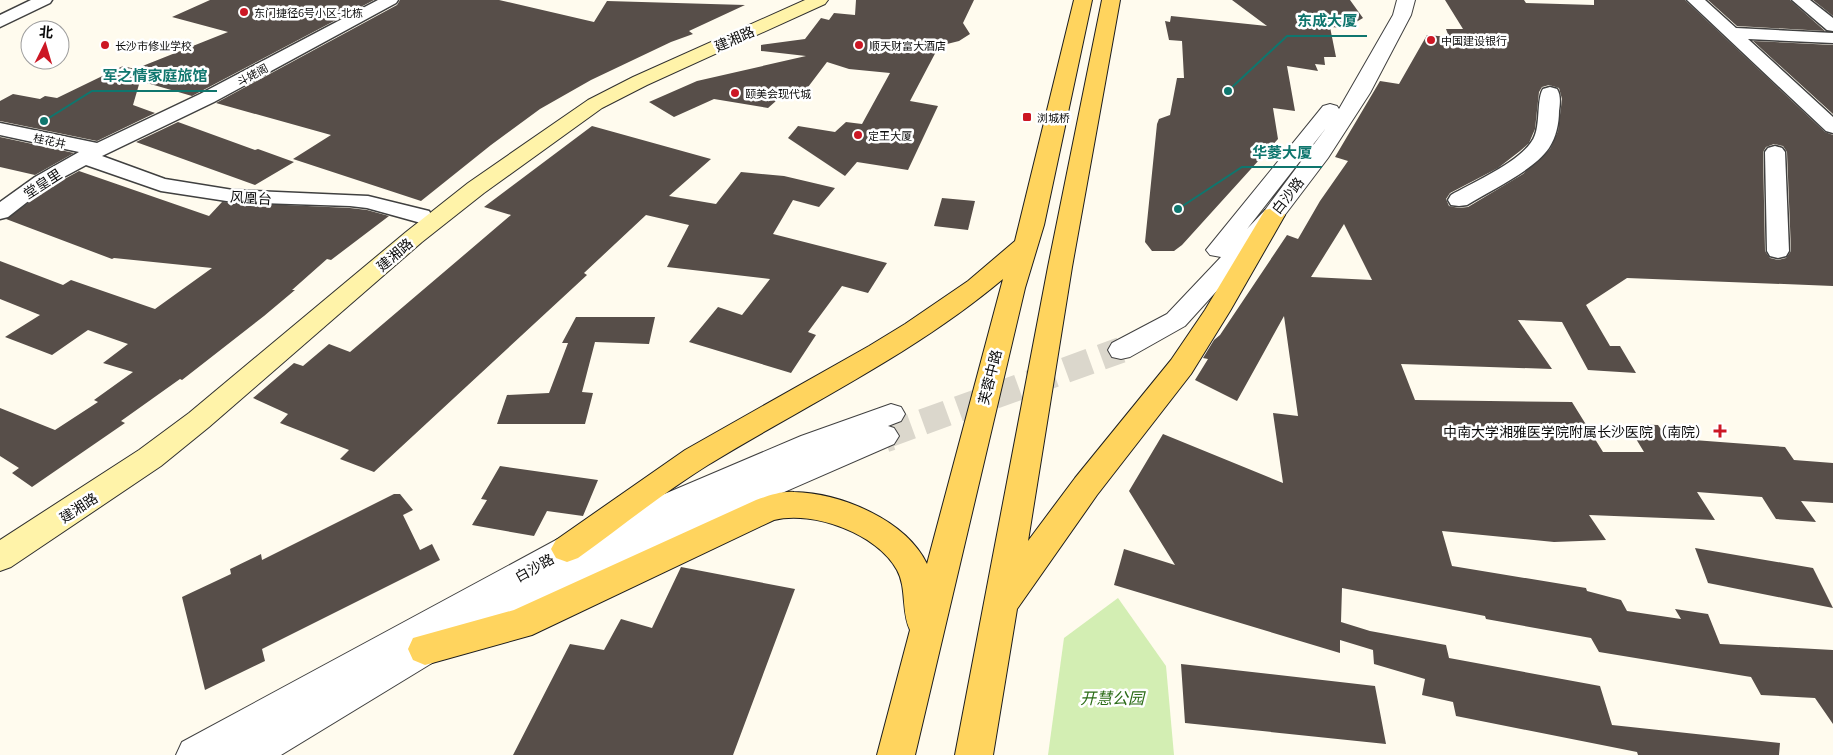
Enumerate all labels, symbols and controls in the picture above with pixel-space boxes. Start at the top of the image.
place label: 东门捷径6号小区-北栋 [254,4,363,20]
marker: 东门捷径6号小区-北栋 [238,6,250,18]
callout: 东成大厦 [1287,6,1367,36]
text: 东成大厦 [1297,9,1357,30]
north arrow [20,20,70,70]
text: 北 [38,20,54,42]
street label: 建湘路 [711,20,757,56]
place label: 中国建设银行 [1441,32,1507,48]
marker: 中国建设银行 [1425,34,1437,46]
place label: 长沙市修业学校 [115,37,192,53]
place label: 顺天财富大酒店 [869,37,946,53]
marker: 长沙市修业学校 [99,39,111,51]
marker: 顺天财富大酒店 [853,39,865,51]
street label: 斗姥阁 [234,59,270,89]
callout: 军之情家庭旅馆 [92,61,217,91]
text: 军之情家庭旅馆 [102,64,208,85]
place label: 颐美会现代城 [745,85,811,101]
marker: 颐美会现代城 [729,87,741,99]
place label: 浏城桥 [1037,109,1070,125]
marker: 浏城桥 [1021,111,1033,123]
place label: 定王大厦 [868,127,912,143]
street label: 桂花井 [32,129,68,151]
marker: 定王大厦 [852,129,864,141]
callout: 华菱大厦 [1242,137,1322,167]
text: 华菱大厦 [1252,141,1312,162]
street label: 堂皇里 [19,163,65,203]
street label: 白沙路 [1266,172,1308,218]
street label: 风凰台 [229,186,273,208]
street label: 建湘路 [372,233,416,275]
street label: 芙蓉中路 [973,347,1005,407]
place label: 中南大学湘雅医学院附属长沙医院（南院） [1443,421,1709,441]
marker: 中南大学湘雅医学院附属长沙医院（南院） [1713,424,1727,438]
street label: 建湘路 [55,487,101,527]
street label: 白沙路 [511,548,557,586]
park label: 开慧公园 [1080,685,1146,709]

